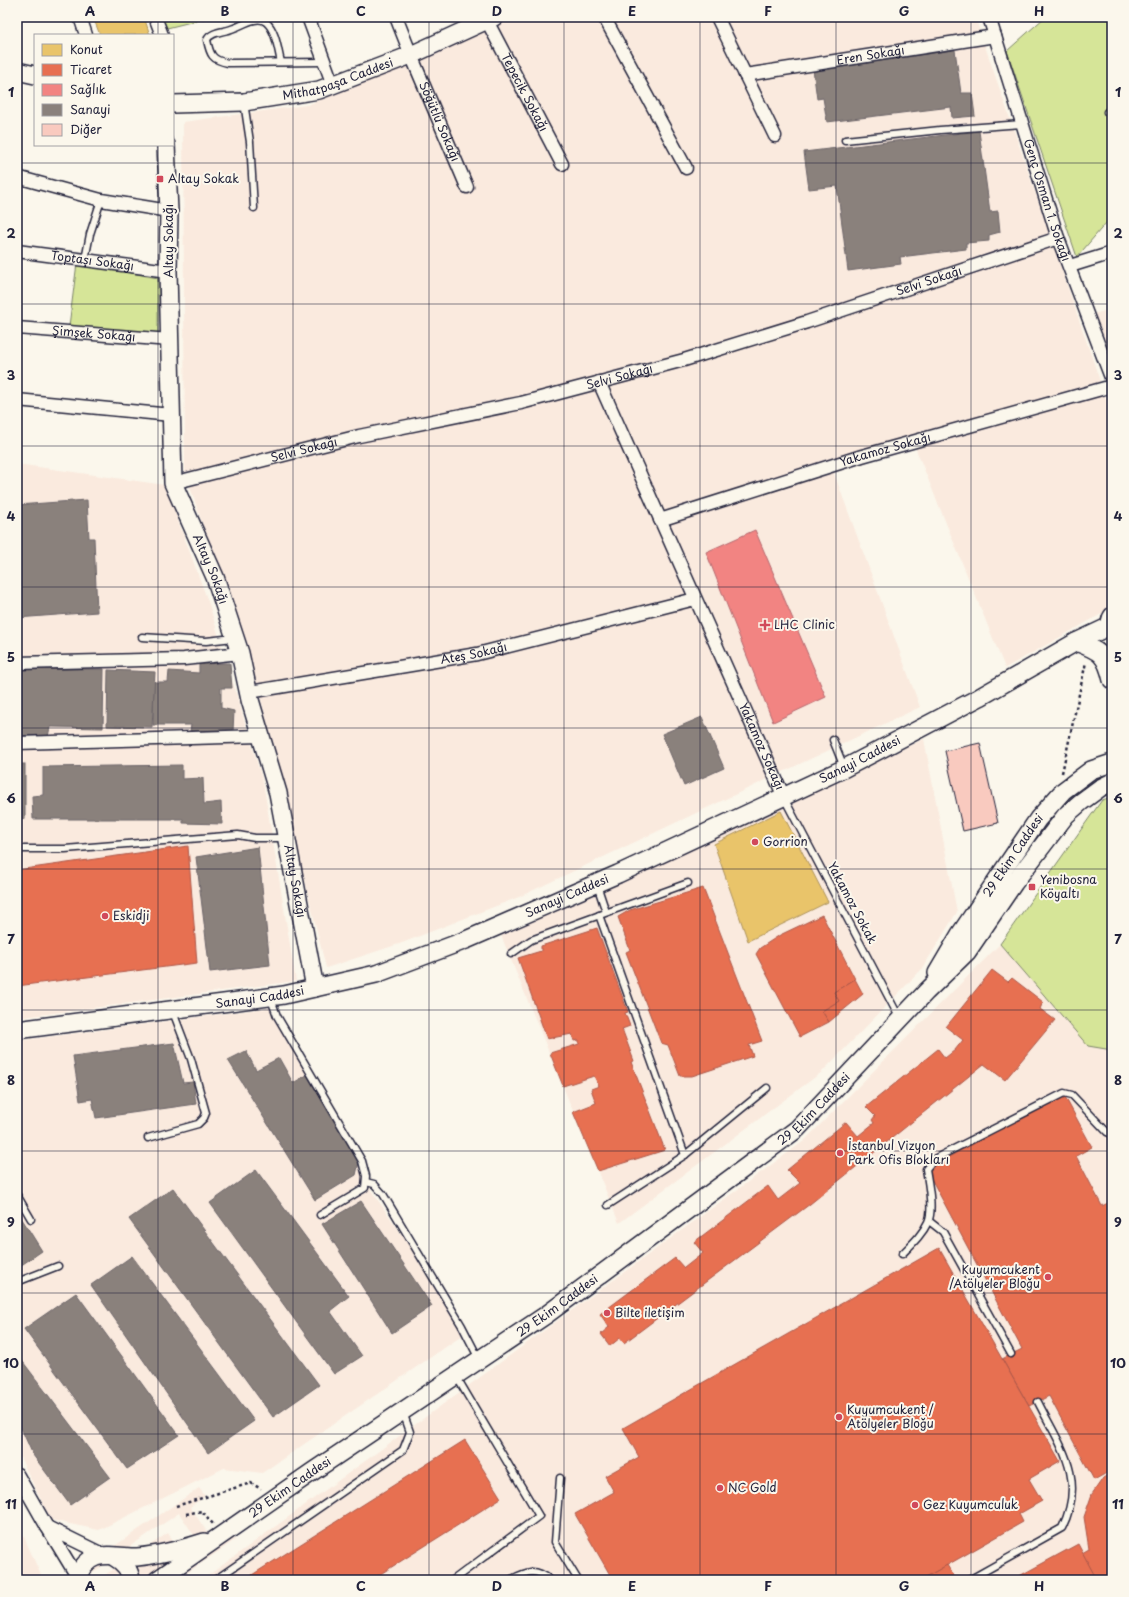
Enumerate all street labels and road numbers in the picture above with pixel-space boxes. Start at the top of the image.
street label: Eren Sokağı [835,40,906,69]
street label: Tepecik Sokağı [497,49,553,134]
street label: Mithatpaşa Caddesi [281,53,396,104]
street label: Söğütlü Sokağı [415,78,465,164]
street label: Genç Osman 1. Sokağı [1020,136,1076,264]
street label: Altay Sokağı [159,204,177,278]
street label: Toptaşı Sokağı [50,246,135,274]
street label: Selvi Sokağı [893,261,964,300]
street label: Şimşek Sokağı [51,321,136,345]
street label: Selvi Sokağı [584,359,655,393]
street label: Yakamoz Sokağı [837,427,933,471]
street label: Selvi Sokağı [268,432,339,466]
street label: Altay Sokağı [189,531,233,606]
street label: Ateş Sokağı [439,637,509,668]
street label: Yakamoz Sokağı [735,699,790,793]
street label: Sanayi Caddesi [816,730,903,787]
street label: 29 Ekim Caddesi [978,809,1047,900]
street label: Altay Sokağı [280,843,311,919]
street label: Yakamoz Sokak [824,858,882,947]
street label: Sanayi Caddesi [522,869,611,921]
street label: Sanayi Caddesi [214,981,306,1012]
street label: 29 Ekim Caddesi [773,1068,854,1149]
street label: 29 Ekim Caddesi [512,1270,601,1341]
street label: 29 Ekim Caddesi [244,1452,334,1522]

